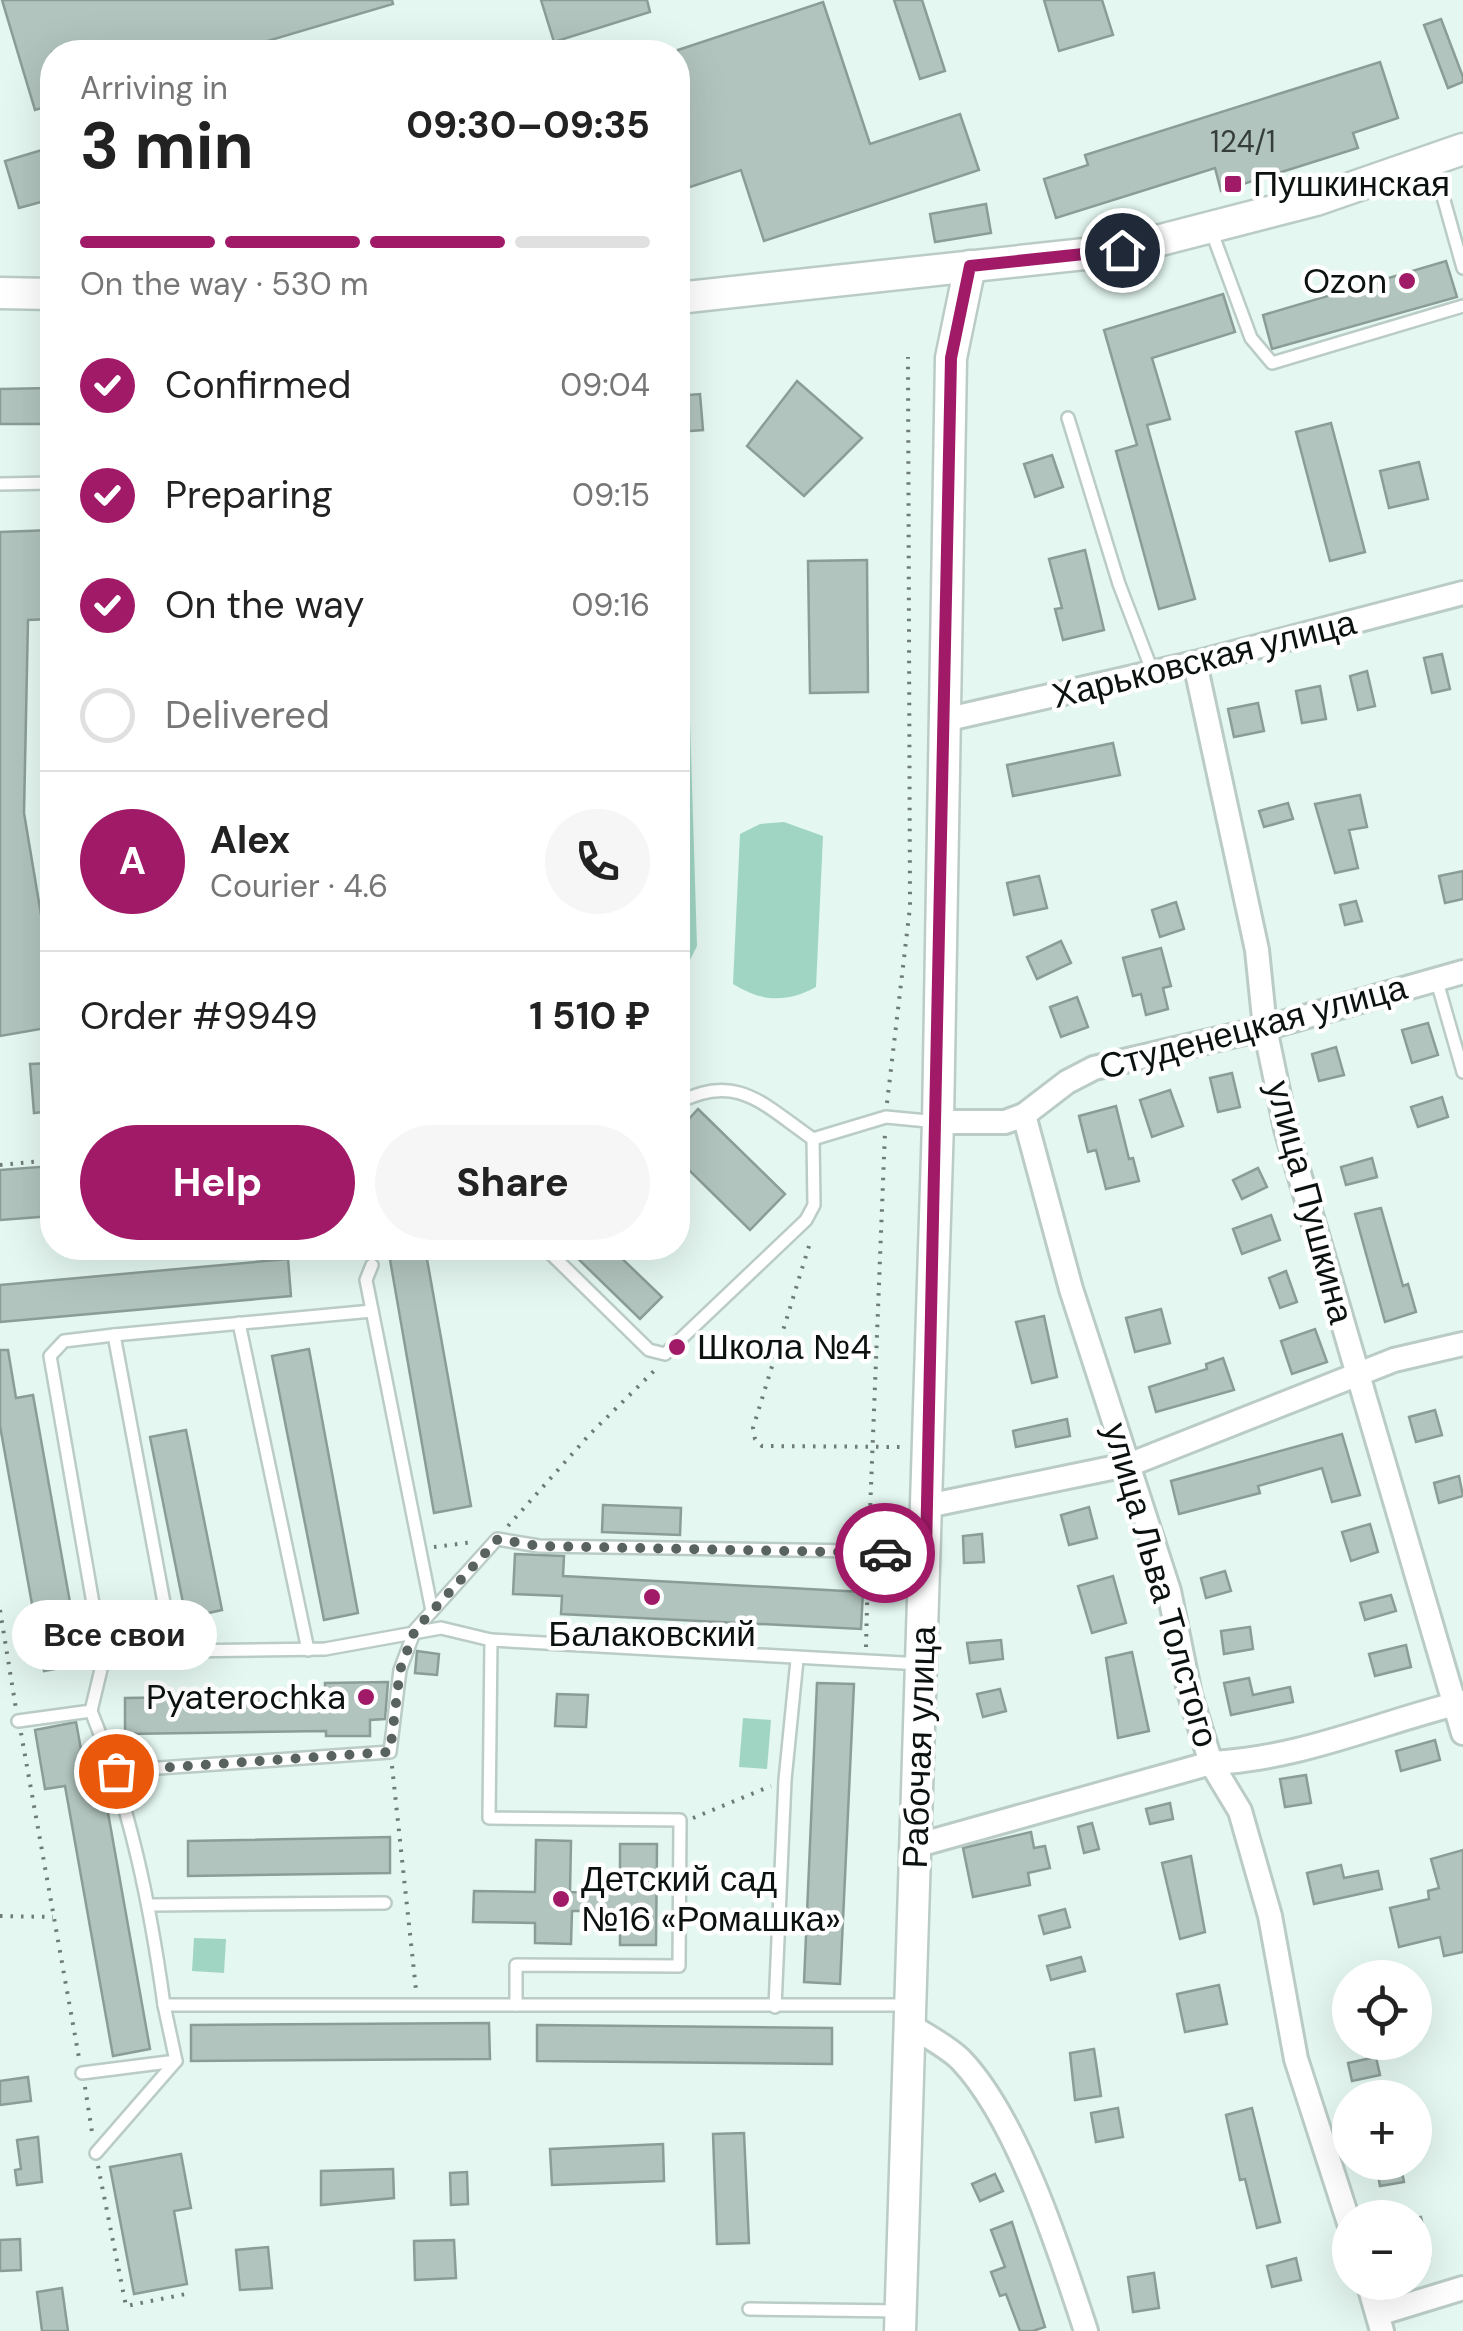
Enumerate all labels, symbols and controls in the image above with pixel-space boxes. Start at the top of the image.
text: Arriving in [80,67,228,109]
text: 09:30–09:35 [406,100,650,150]
text: 3 min [80,104,254,188]
house number: 124/1 [1210,122,1276,161]
place label: Пушкинская [1253,161,1450,207]
marker: Пушкинская [1222,173,1244,195]
pin [1080,208,1165,293]
icon: home [1095,223,1150,278]
place label: Ozon [1303,258,1387,304]
text: On the way · 530 m [80,263,369,305]
marker: Ozon [1396,270,1418,292]
icon: check [80,358,135,413]
text: Confirmed [165,360,351,410]
text: 09:04 [560,364,650,406]
icon: check [80,468,135,523]
text: Preparing [165,470,333,520]
text: 09:15 [572,474,650,516]
icon: check [80,578,135,633]
text: On the way [165,580,364,630]
text: 09:16 [571,584,650,626]
street label: Харьковская улица [1047,599,1361,719]
text: Delivered [165,690,330,740]
button: phone [545,809,650,914]
text: Alex [210,815,290,865]
text: A [119,836,146,886]
text: Courier · 4.6 [210,865,388,907]
street label: Студенецкая улица [1094,964,1412,1090]
text: Order #9949 [80,991,318,1041]
text: 1 510 ₽ [529,991,650,1041]
street label: улица Пушкина [1255,1075,1365,1329]
button: Help [80,1125,355,1240]
button: Share [375,1125,650,1240]
place label: Школа №4 [697,1324,871,1370]
marker: Школа №4 [666,1336,688,1358]
street label: улица Льва Толстого [1093,1417,1229,1753]
courier [835,1503,935,1603]
icon: car [858,1526,913,1581]
marker: Балаковский [641,1586,663,1608]
callout: Все свои [13,1601,218,1671]
place label: Балаковский [548,1611,756,1657]
text: Все свои [43,1614,186,1656]
street label: Рабочая улица [892,1624,946,1869]
place label: Pyaterochka [146,1674,346,1720]
marker: Pyaterochka [355,1686,377,1708]
pin [74,1729,159,1814]
icon: bag [89,1744,144,1799]
place label: Детский сад №16 «Ромашка» [581,1856,841,1942]
marker: Детский сад №16 «Ромашка» [550,1888,572,1910]
map controls [1332,1960,1432,2300]
button: locate [1332,1960,1432,2060]
button: + [1332,2080,1432,2180]
button: − [1332,2200,1432,2300]

